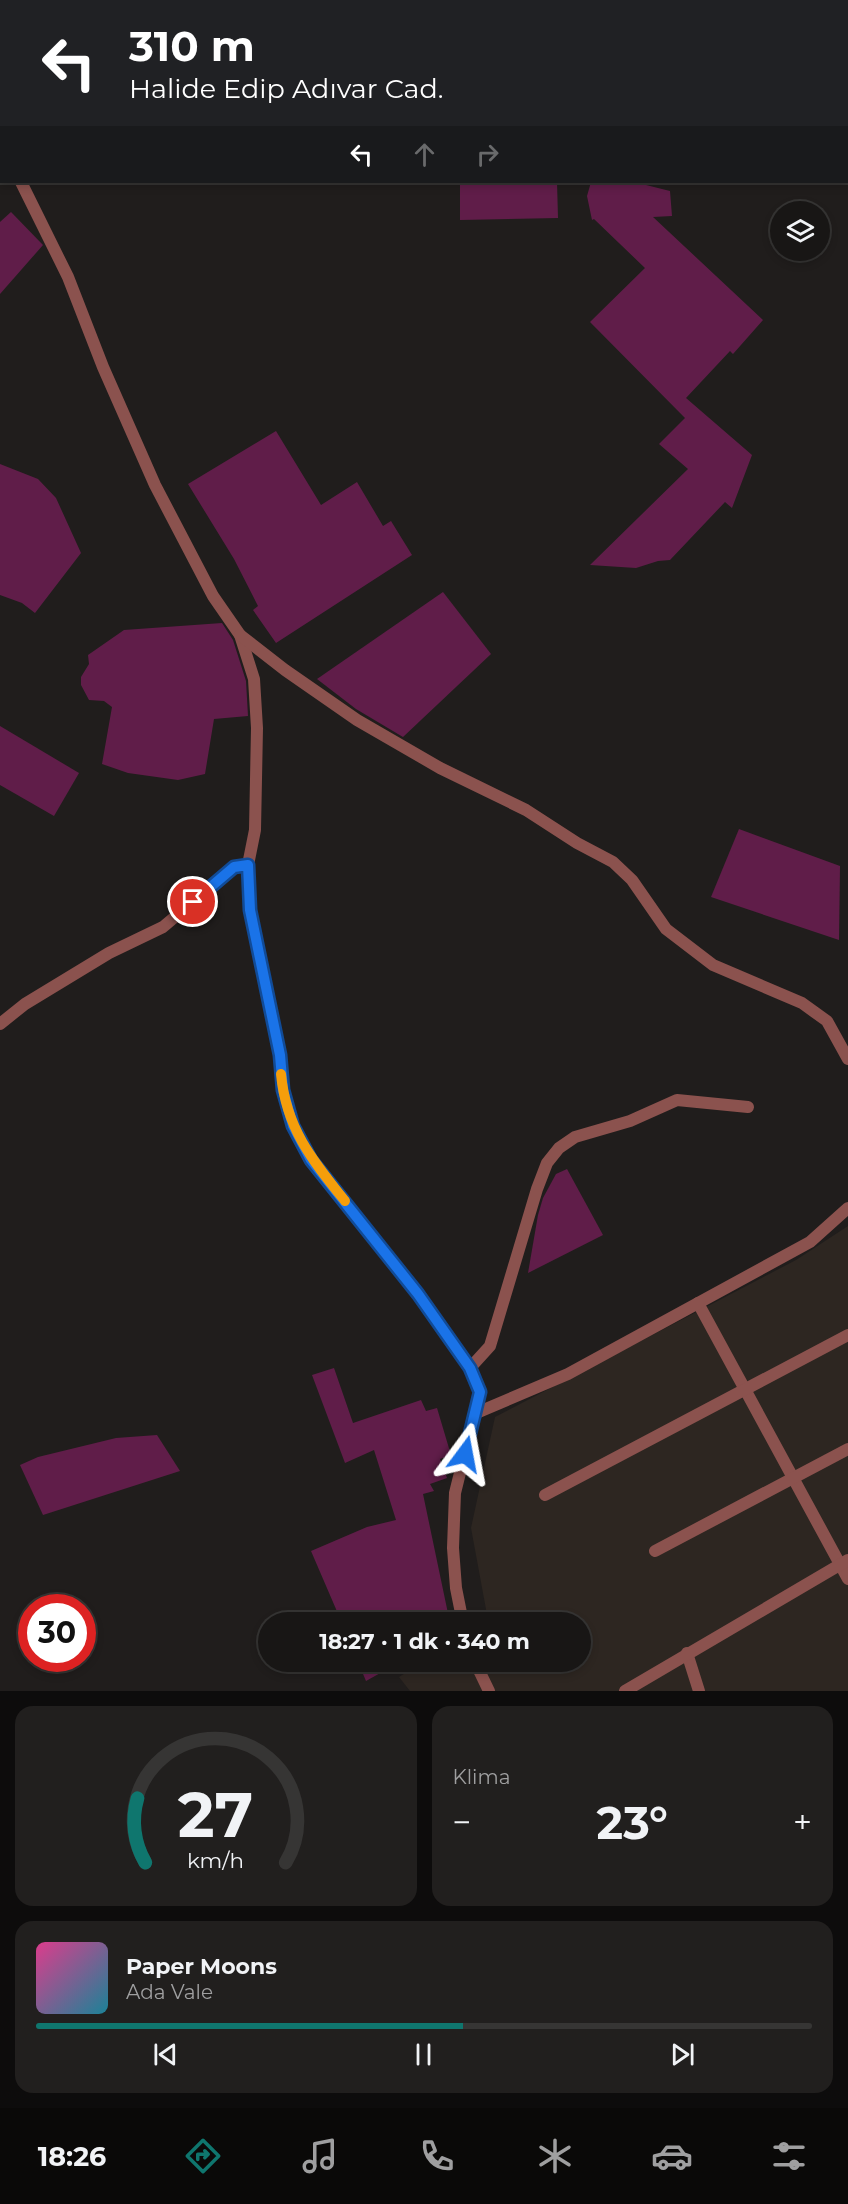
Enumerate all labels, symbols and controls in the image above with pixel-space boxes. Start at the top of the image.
text: 310 m [129,20,255,72]
icon: left [30,24,108,102]
text: Halide Edip Adıvar Cad. [129,72,444,105]
icon: left [345,138,378,171]
icon: ahead [408,138,441,171]
icon: right [471,138,504,171]
map controls [770,201,830,261]
button: layers [770,201,830,261]
pin [167,876,218,927]
icon: arrive [176,885,209,918]
position arrow [433,1422,497,1486]
speed limit sign: 30 [18,1594,96,1672]
text: 18:27 · 1 dk · 340 m [319,1628,530,1655]
text: Klima [453,1765,511,1789]
text: 27 [178,1777,253,1853]
text: 23° [597,1795,668,1850]
text: − [453,1802,471,1842]
text: + [793,1802,812,1842]
text: km/h [187,1847,244,1873]
text: Paper Moons [126,1953,277,1980]
text: Ada Vale [126,1980,213,2004]
icon: previous [149,2038,182,2071]
icon: pause [407,2038,440,2071]
icon: next [666,2038,699,2071]
icon: directions [182,2135,224,2177]
icon: music [299,2135,341,2177]
icon: phone [416,2135,458,2177]
icon: climate [534,2135,576,2177]
icon: car [651,2135,693,2177]
icon: filters [768,2135,810,2177]
text: 18:26 [38,2140,106,2173]

